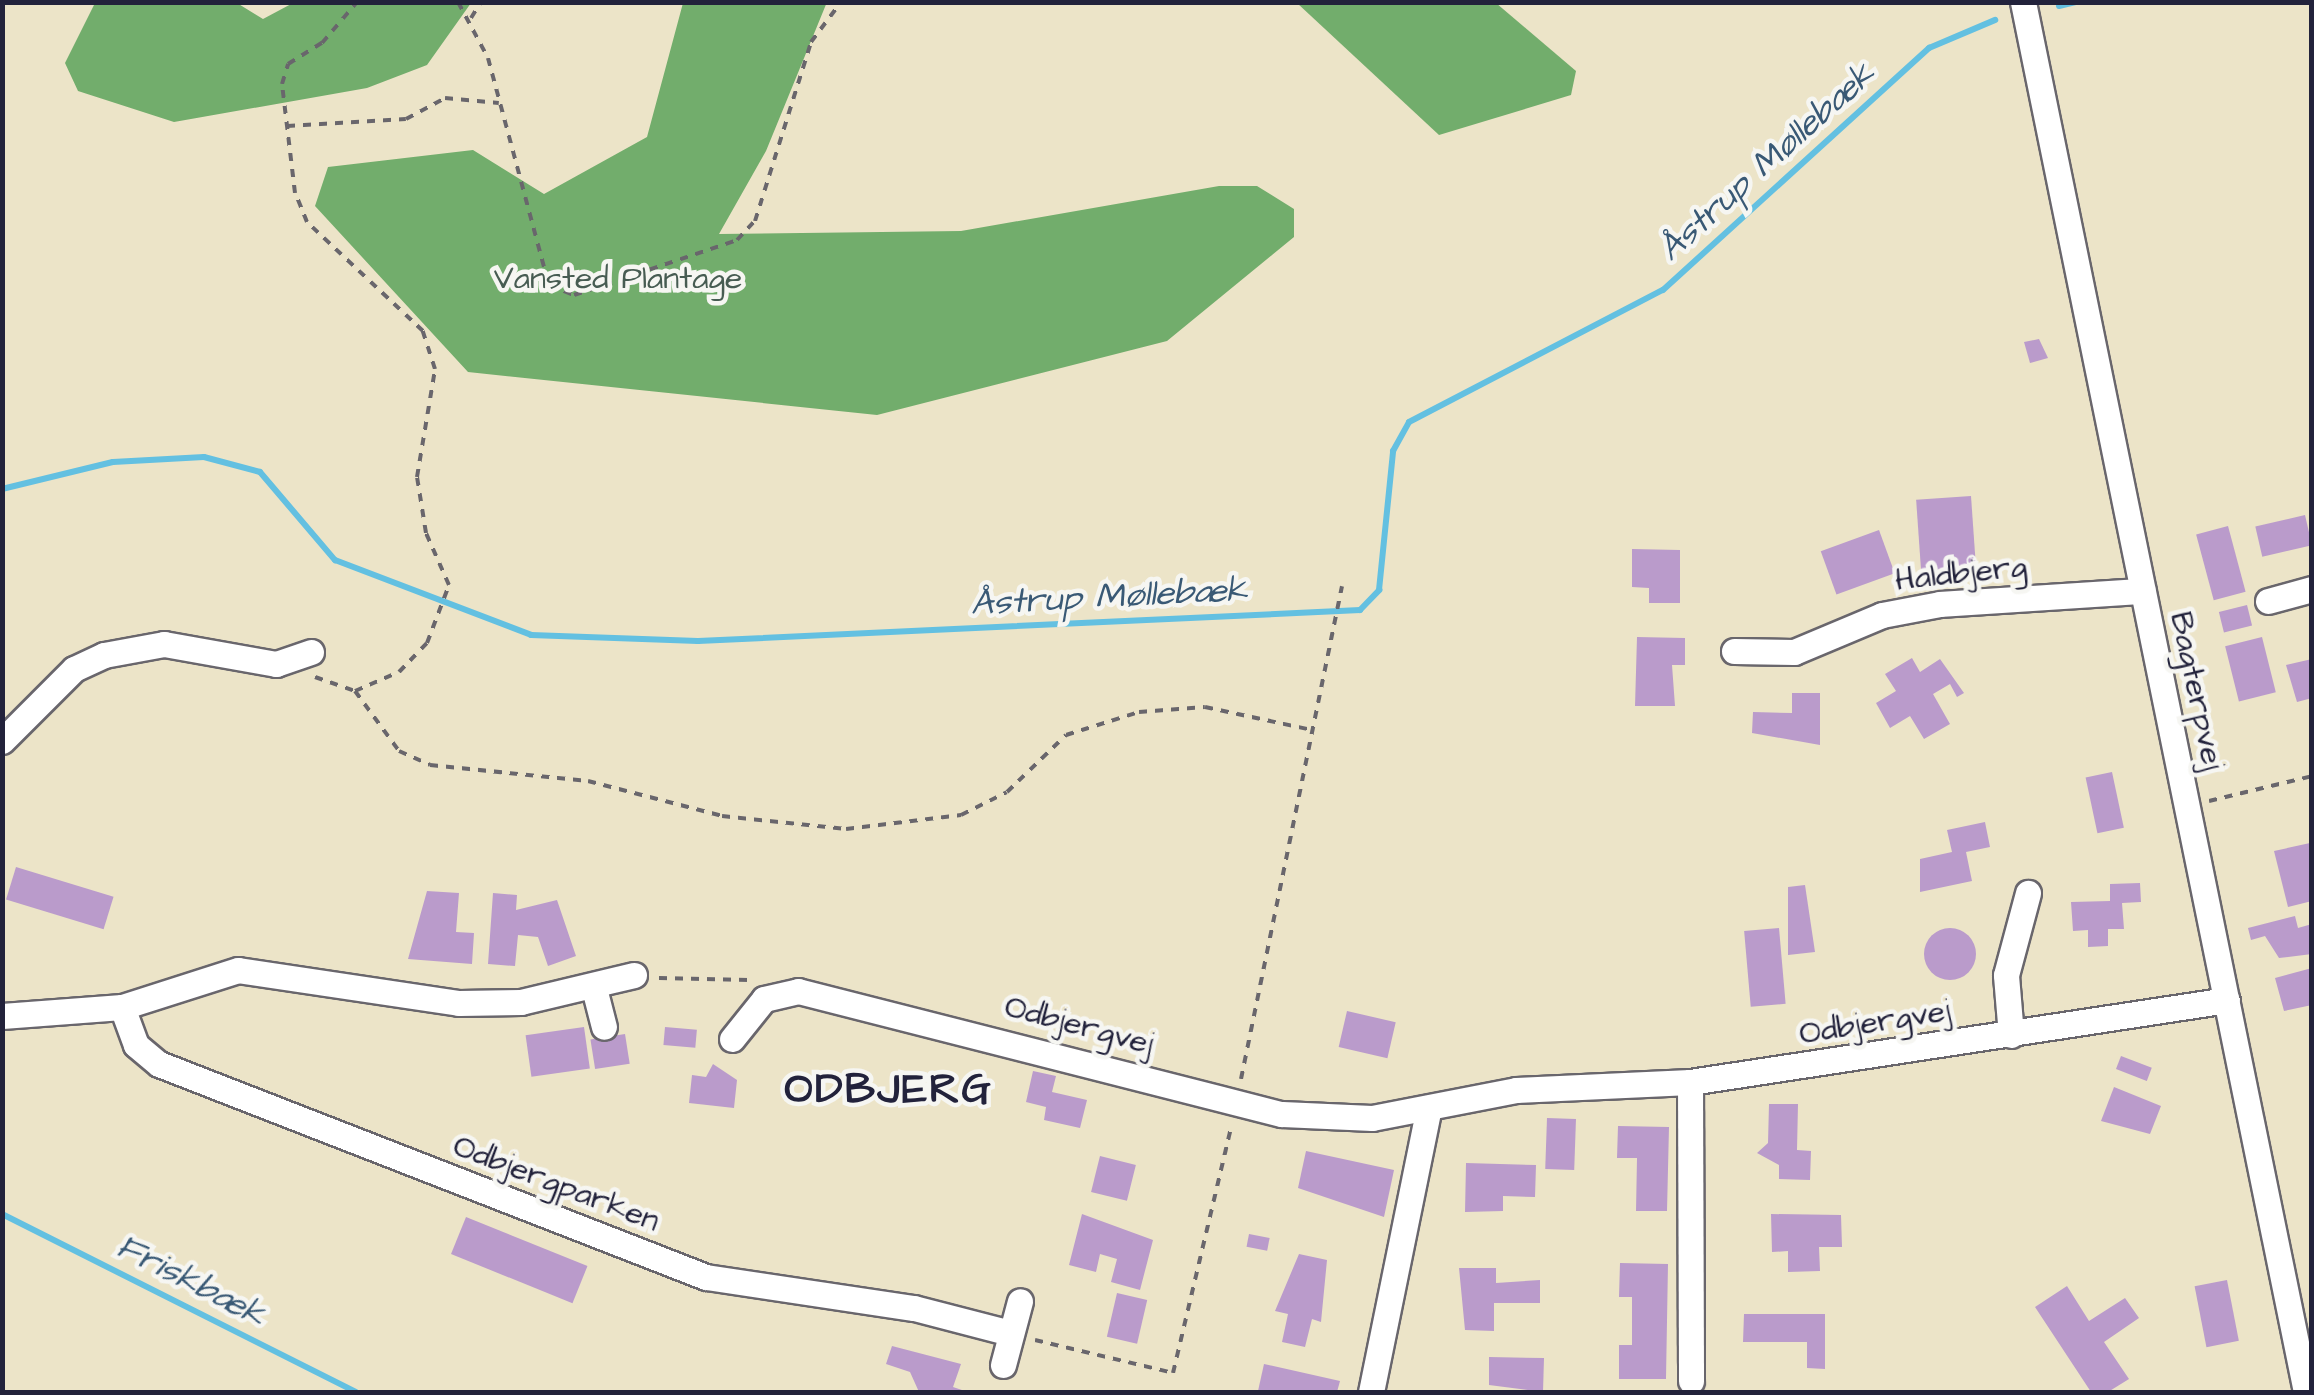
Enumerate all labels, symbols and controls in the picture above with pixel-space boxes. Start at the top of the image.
water label: Åstrup Møllebæk [1650,54,1884,270]
park label: Vansted Plantage [494,260,742,298]
street label: Haldbjerg [1893,548,2029,600]
water label: Åstrup Møllebæk [970,569,1248,625]
street label: Bagterpvej [2160,608,2232,774]
street label: Odbjergvej [1000,988,1158,1064]
street label: Odbjergvej [1797,992,1953,1054]
district label: ODBJERG [785,1065,993,1115]
street label: Odbjergparken [448,1127,664,1241]
water label: Friskbæk [110,1226,272,1336]

